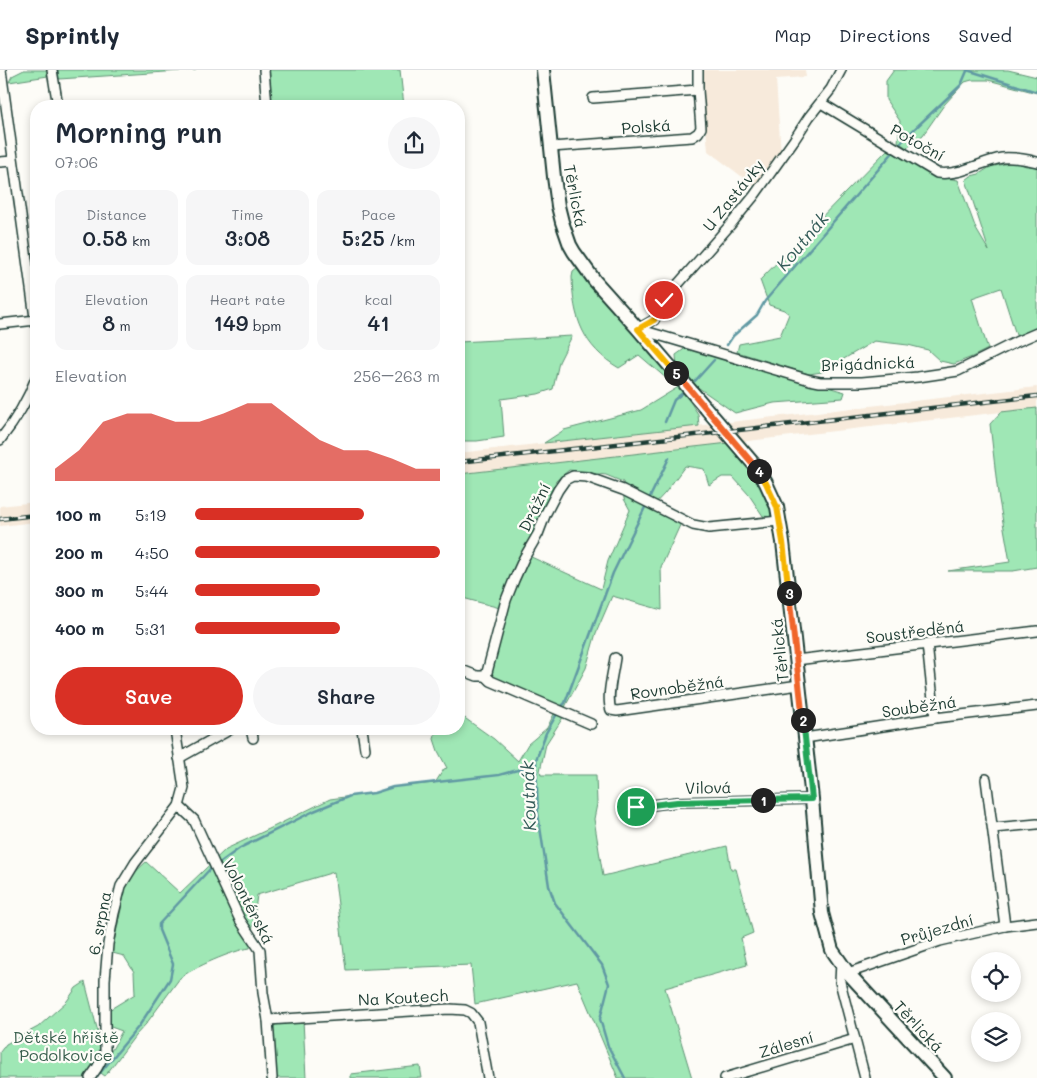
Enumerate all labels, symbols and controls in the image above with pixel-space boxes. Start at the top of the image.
text: Sprintly [25,19,120,50]
text: Map [774,23,811,47]
text: Directions [839,23,931,47]
text: Saved [959,23,1012,47]
text: Morning run [55,114,222,150]
street label: Polská [621,114,671,138]
button: share [388,117,440,169]
street label: Potoční [887,118,949,166]
text: 07:06 [55,151,98,172]
street label: U Zastávky [698,155,768,235]
street label: Těrlická [560,163,592,229]
text: Distance [86,205,147,224]
text: Time [232,205,263,224]
text: Pace [361,205,396,224]
water label: Koutnák [770,206,834,276]
text: 0.58 [83,224,127,251]
text: 3:08 [225,224,270,251]
text: 5:25 [342,224,385,251]
text: km [127,231,150,250]
text: /km [385,231,415,250]
pin [643,279,685,321]
icon: check [650,286,678,314]
text: Elevation [85,290,148,309]
text: Heart rate [210,290,285,309]
text: kcal [365,290,392,309]
text: 8 [102,309,115,336]
text: 149 [213,309,248,336]
text: 41 [367,309,390,336]
text: m [115,316,131,335]
text: bpm [248,316,282,335]
street label: Brigádnická [821,351,915,375]
pin: 5 [664,360,688,386]
text: 5 [672,364,681,383]
text: Elevation [55,365,127,386]
text: 256–263 m [353,365,440,386]
pin: 4 [746,458,772,484]
text: 4 [755,462,764,481]
street label: Drážní [513,479,555,535]
text: 100 m [55,504,101,525]
text: 5:19 [135,504,166,525]
text: 200 m [55,542,103,563]
text: 4:50 [135,542,169,563]
text: 300 m [55,580,104,601]
text: 5:44 [135,580,168,601]
pin: 3 [776,580,802,606]
text: 3 [785,584,794,603]
street label: Soustředěná [865,615,965,647]
street label: Těrlická [765,617,793,683]
text: 400 m [55,618,104,639]
text: 5:31 [135,618,166,639]
button: Save [55,667,243,725]
button: Share [253,667,440,725]
street label: Rovnoběžná [629,670,725,704]
street label: Souběžná [880,690,958,722]
pin: 2 [790,708,816,732]
text: 2 [800,711,807,730]
water label: Koutnák [515,760,541,831]
street label: Vilová [685,776,731,798]
pin [615,786,657,828]
pin: 1 [750,788,776,812]
text: 1 [760,791,767,810]
icon: arrive [622,793,650,821]
street label: Volontérská [218,855,280,947]
street label: 6. srpna [83,890,115,956]
street label: Průjezdní [898,909,976,949]
map controls [971,952,1021,1062]
button: locate [971,952,1021,1002]
street label: Na Koutech [357,984,449,1010]
street label: Těrlická [890,996,948,1056]
button: layers [971,1012,1021,1062]
park label: Dětské hřiště Podolkovice [13,1026,119,1065]
street label: Zálesní [756,1026,816,1062]

